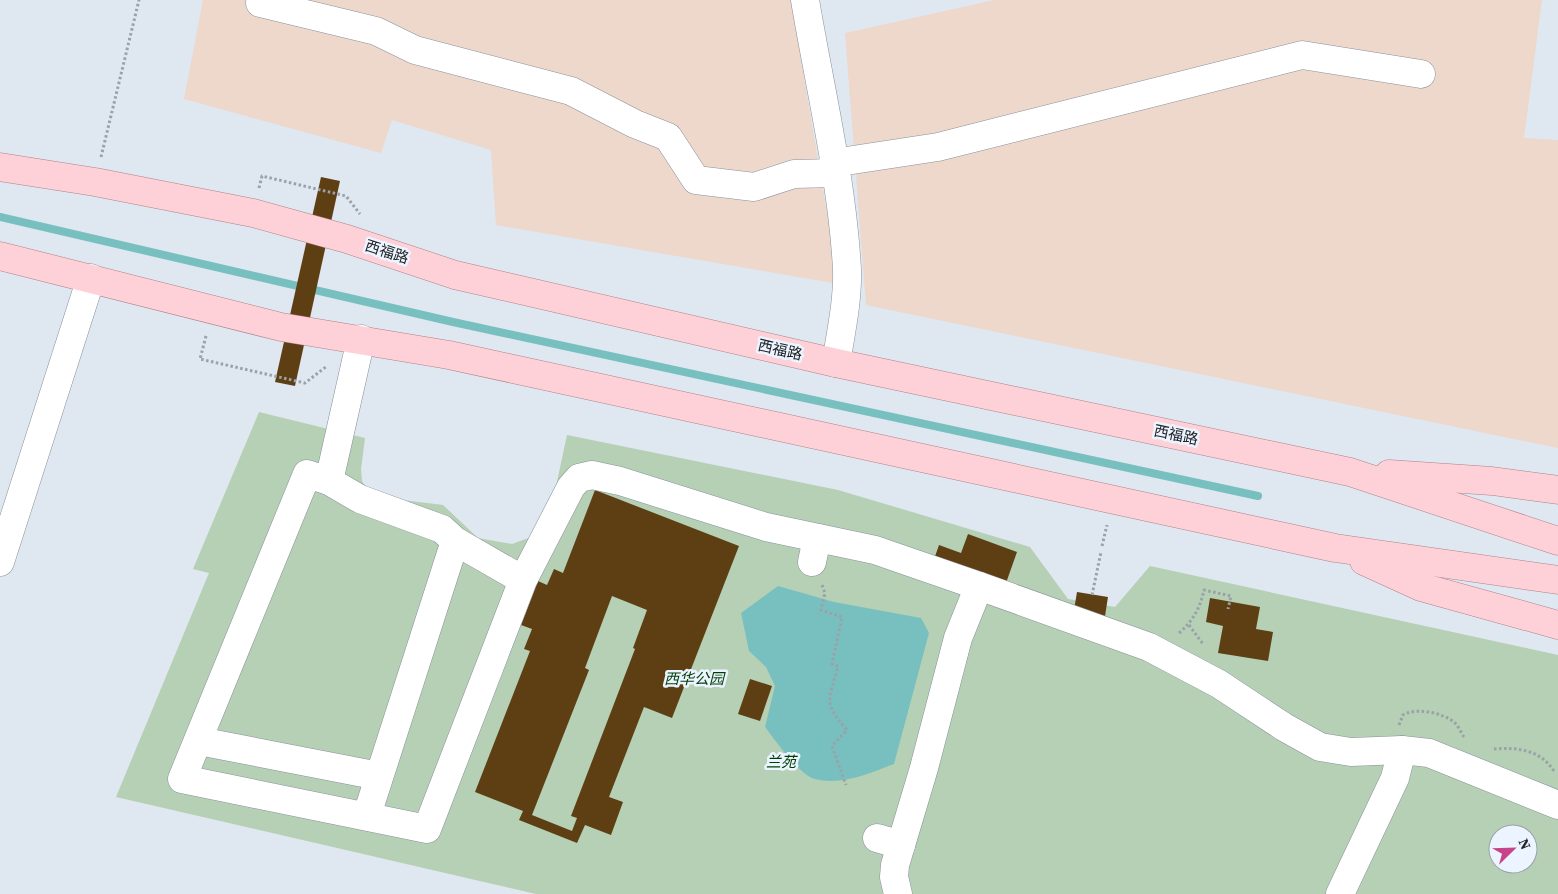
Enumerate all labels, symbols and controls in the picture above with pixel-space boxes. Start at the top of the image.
street label: 西福路 [363,235,412,268]
street label: 西福路 [756,334,804,365]
street label: 西福路 [1152,420,1200,449]
park label: 西华公园 [664,668,726,689]
park label: 兰苑 [766,751,798,772]
north arrow [1488,824,1538,874]
text: N [1514,835,1536,853]

